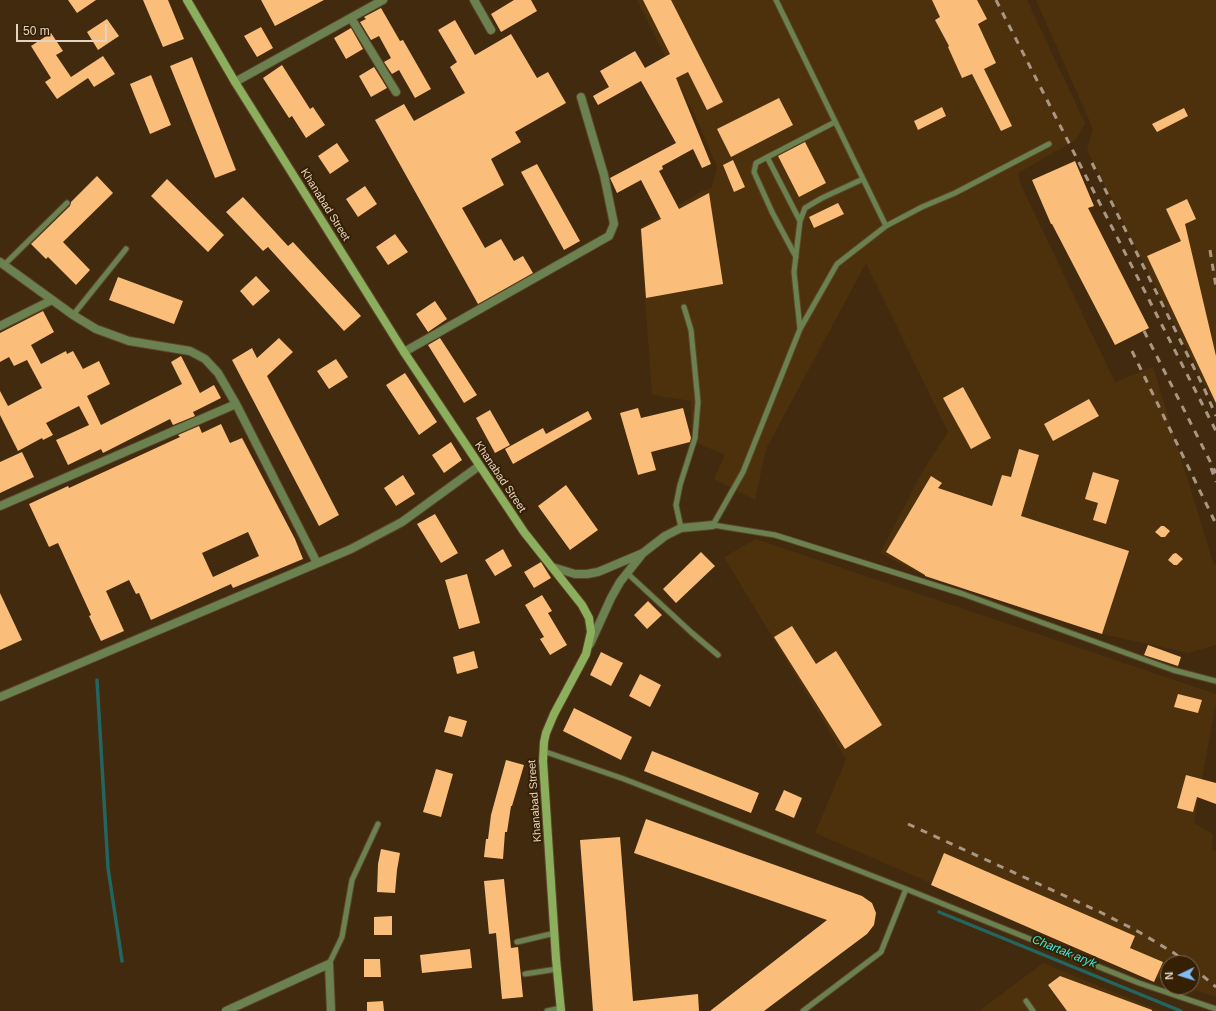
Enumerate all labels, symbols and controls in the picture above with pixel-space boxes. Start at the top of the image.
scale bar [18,16,109,42]
text: 50 m [23,24,50,38]
street label: Khanabad Street [298,166,352,244]
street label: Khanabad Street [471,439,529,515]
street label: Khanabad Street [526,759,544,843]
water label: Chartak aryk [1030,933,1098,971]
north arrow [1160,955,1200,995]
text: N [1163,971,1175,980]

